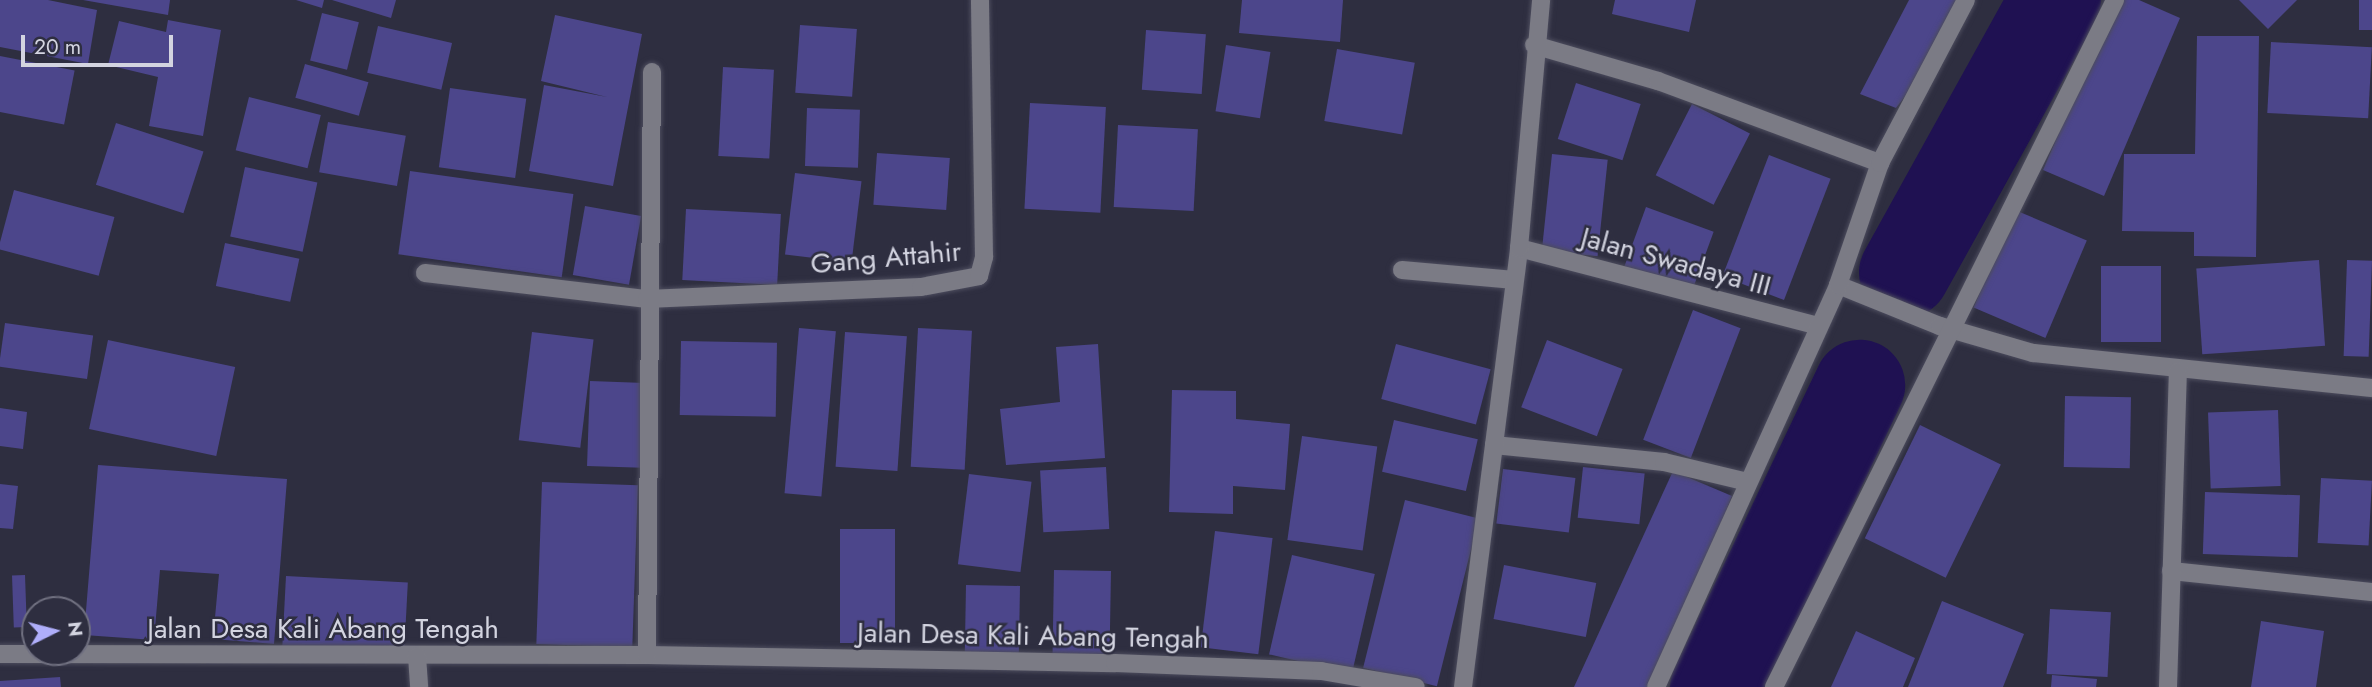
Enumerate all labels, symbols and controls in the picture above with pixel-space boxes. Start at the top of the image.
scale bar [24,21,177,65]
text: 20 m [34,32,81,62]
street label: Jalan Swadaya III [1577,221,1775,303]
street label: Gang Attahir [809,235,963,281]
north arrow [21,596,91,666]
street label: Jalan Desa Kali Abang Tengah [147,612,499,646]
street label: Jalan Desa Kali Abang Tengah [857,616,1209,656]
text: N [61,620,90,638]

